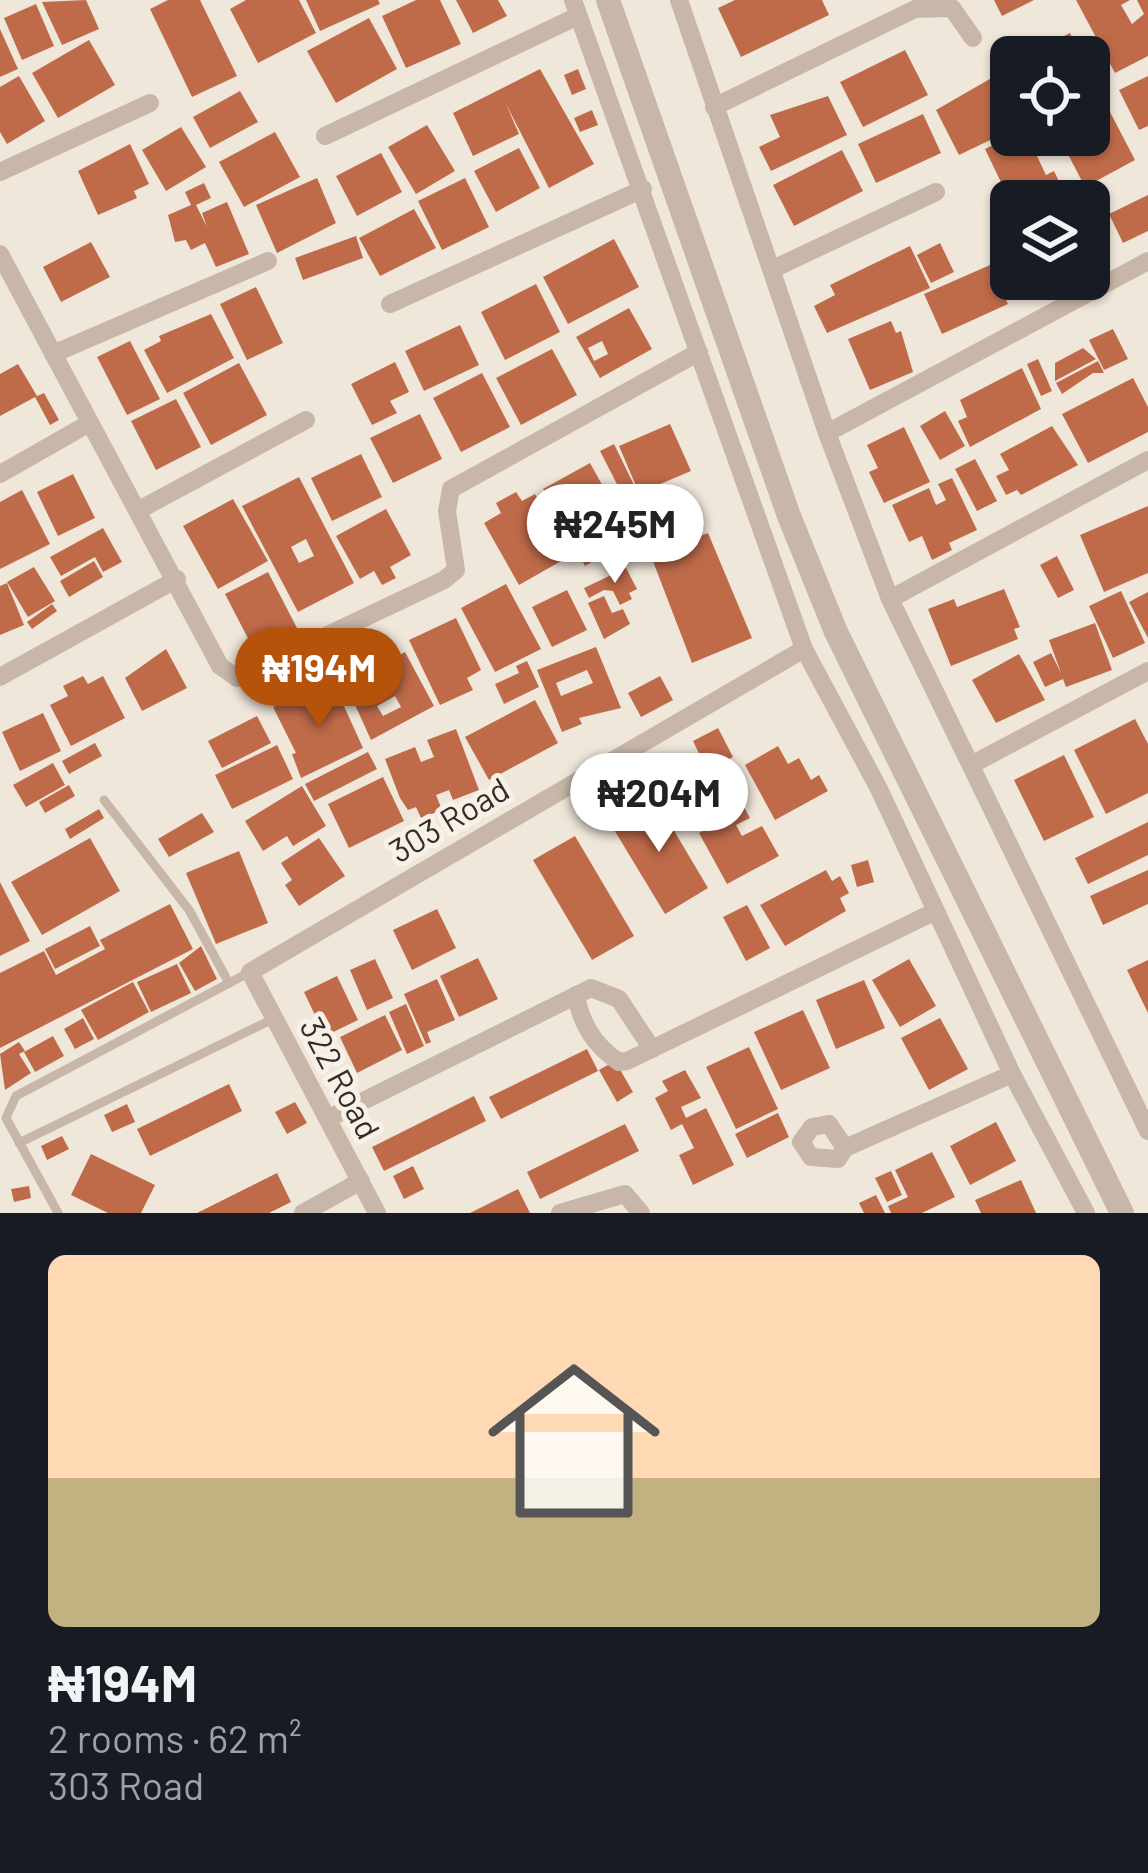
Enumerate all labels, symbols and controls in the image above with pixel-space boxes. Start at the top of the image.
map controls [990,36,1110,300]
button: locate [990,36,1110,156]
button: layers [990,180,1110,300]
pin: ₦245M [531,484,699,586]
text: ₦245M [554,499,676,546]
pin: ₦194M [235,628,403,730]
text: ₦194M [262,643,376,690]
pin: ₦204M [575,753,743,855]
street label: 303 Road [382,768,515,870]
text: ₦204M [597,768,721,815]
street label: 322 Road [292,1010,390,1145]
icon: home [466,1333,682,1549]
text: ₦194M [48,1651,197,1712]
text: 2 rooms · 62 m² [48,1714,302,1761]
text: 303 Road [48,1761,204,1808]

